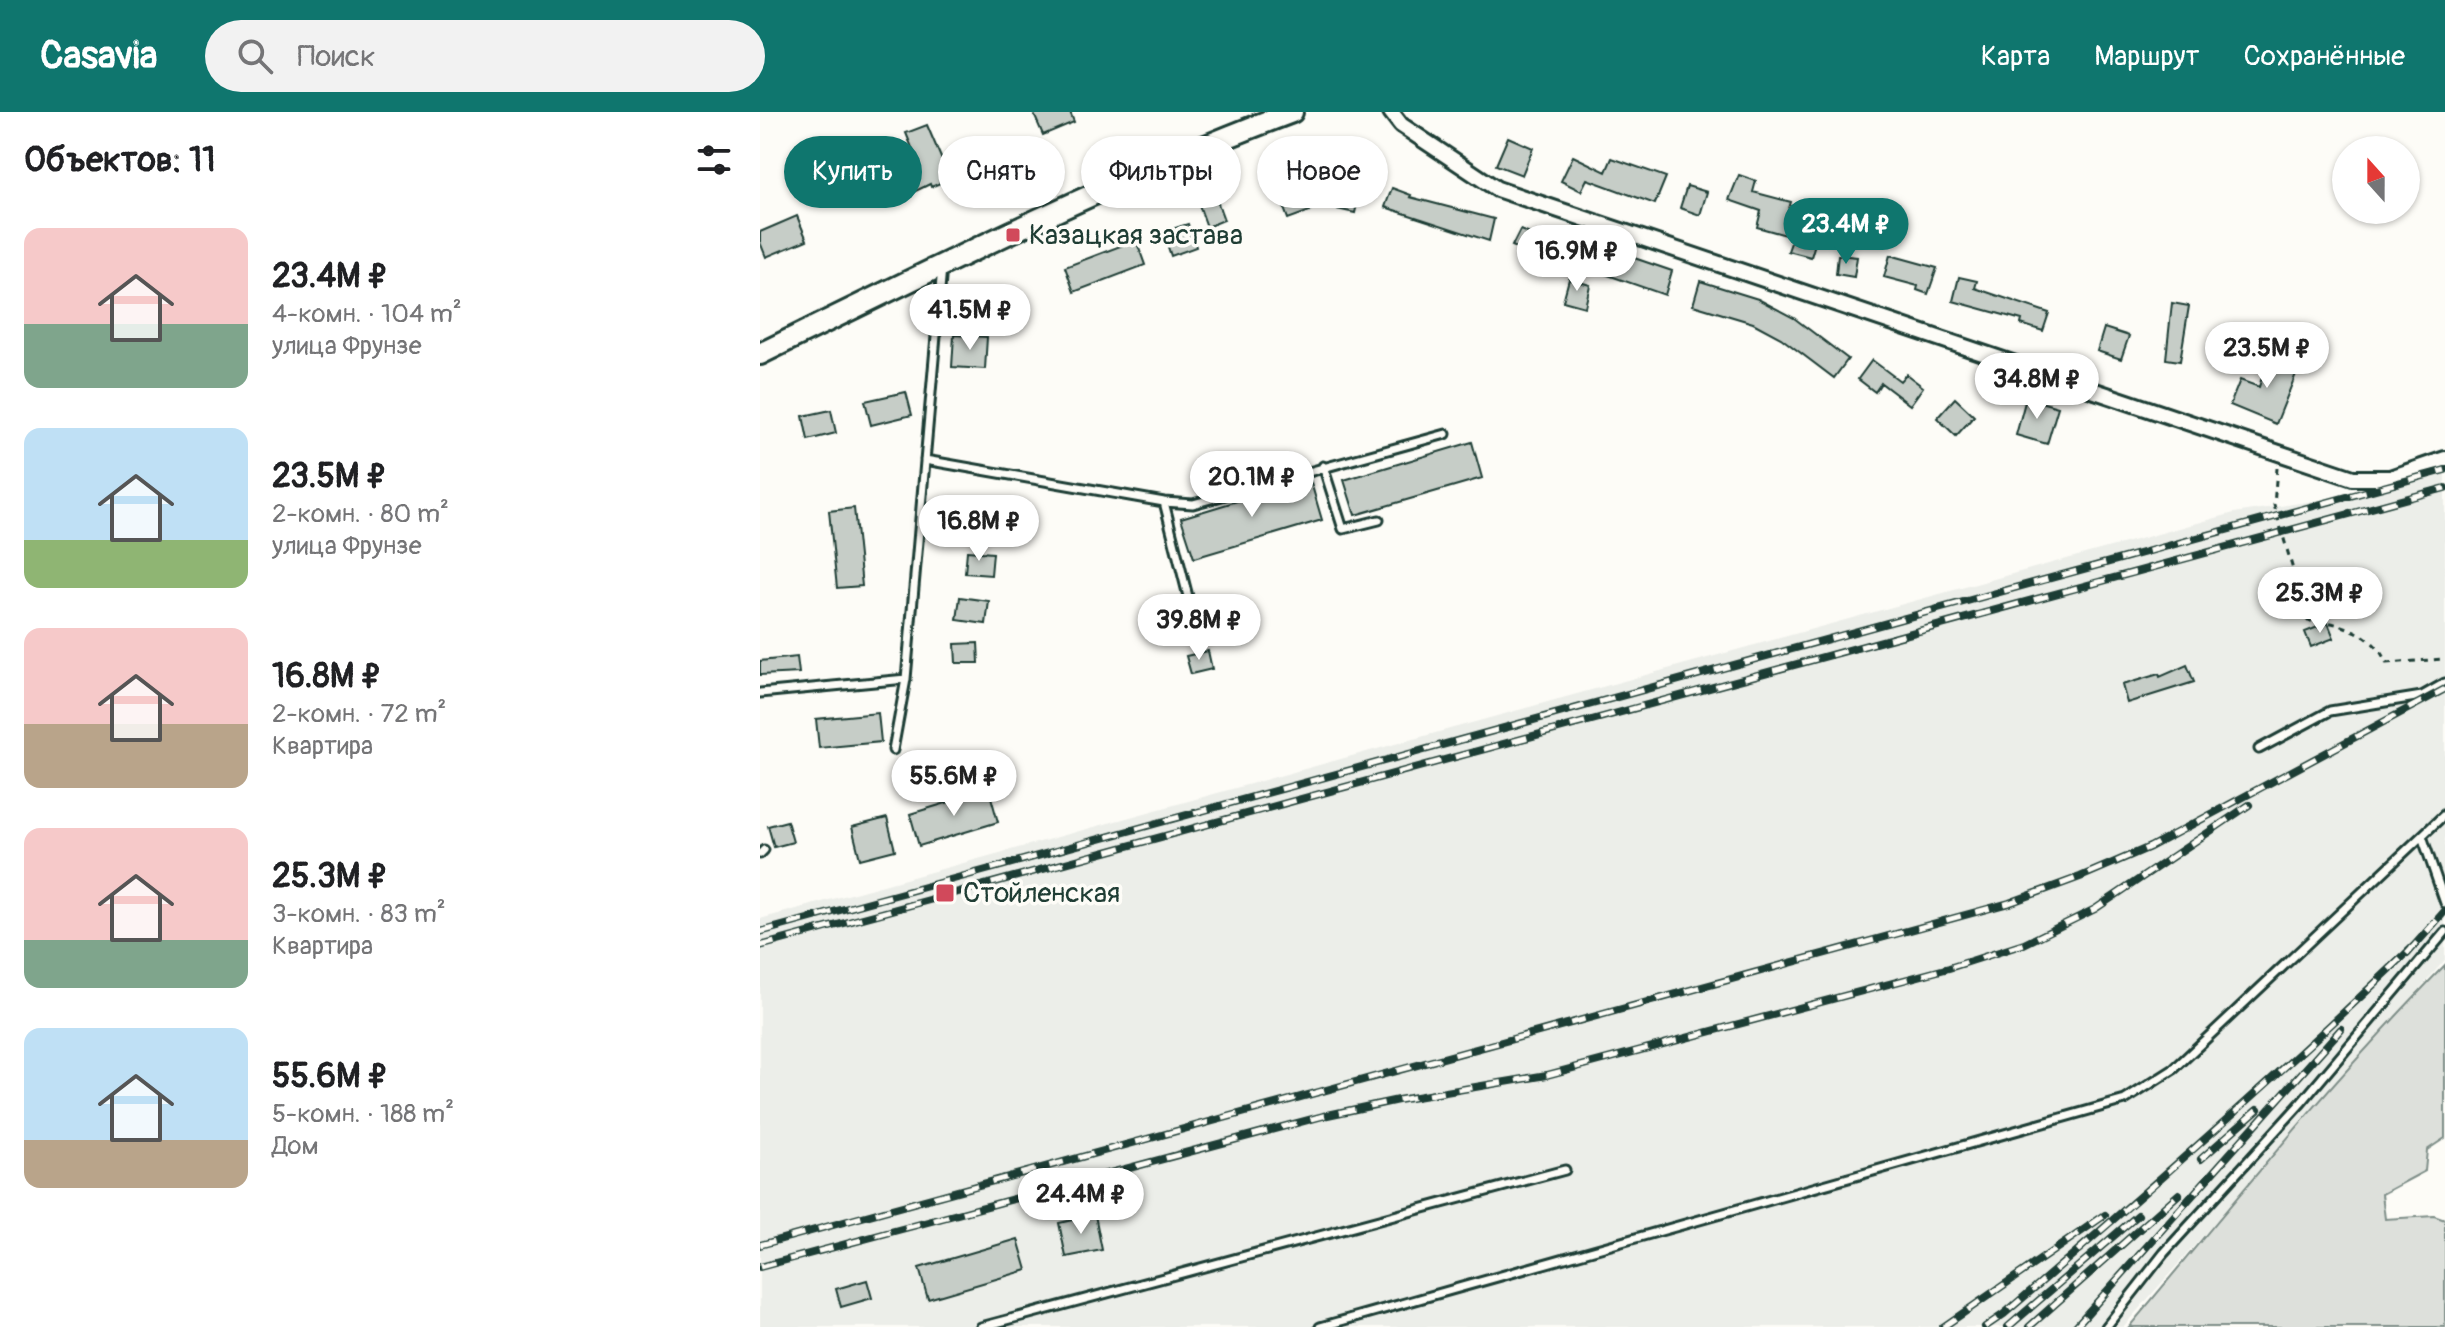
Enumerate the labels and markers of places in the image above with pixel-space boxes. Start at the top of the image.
pin: 23.4M ₽ [1772,198,1920,266]
place label: Казацкая застава [1029,218,1243,253]
pin: 16.9M ₽ [1503,225,1651,293]
marker: Казацкая застава [1004,226,1022,244]
pin: 41.5M ₽ [896,284,1044,352]
pin: 23.5M ₽ [2193,322,2341,390]
pin: 34.8M ₽ [1963,353,2111,421]
pin: 20.1M ₽ [1178,451,1326,519]
pin: 16.8M ₽ [905,495,1053,563]
pin: 25.3M ₽ [2246,567,2394,635]
pin: 39.8M ₽ [1125,594,1273,662]
pin: 55.6M ₽ [880,750,1028,818]
place label: Стойленская [963,876,1120,911]
marker: Стойленская [934,882,956,904]
pin: 24.4M ₽ [1007,1168,1155,1236]

